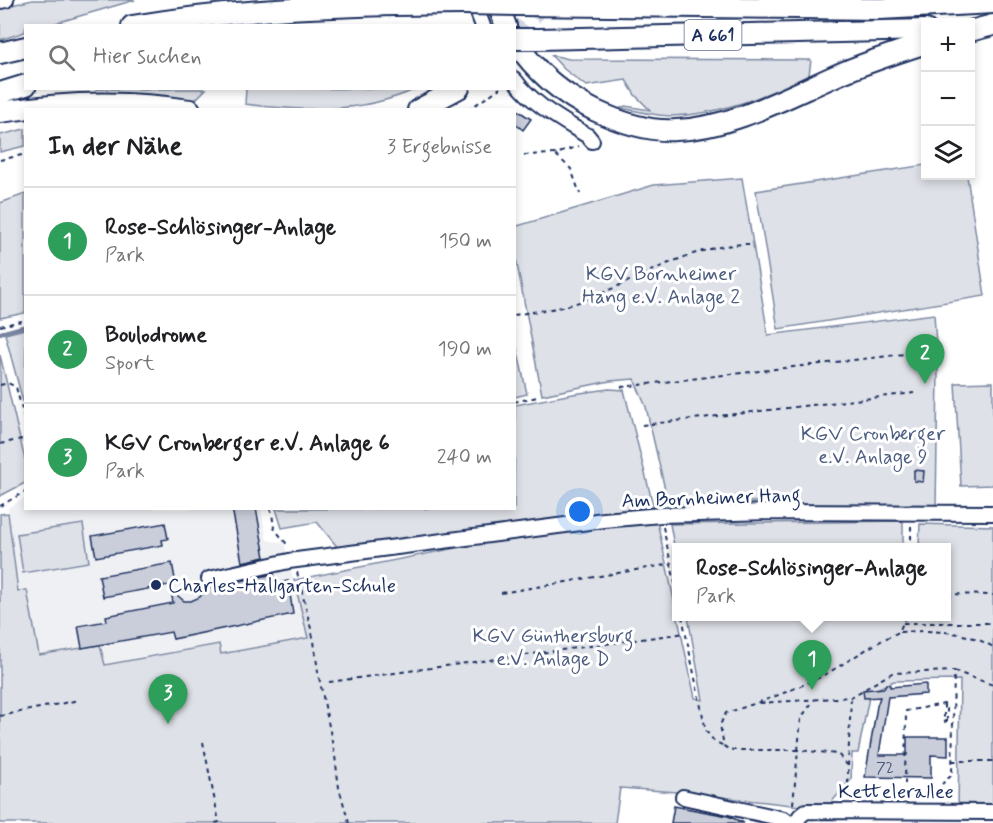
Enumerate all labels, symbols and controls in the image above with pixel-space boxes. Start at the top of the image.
map controls [921,18,975,180]
button: + [921,18,975,72]
road number: A 661 [684,20,742,50]
search box [24,24,516,90]
icon: search [45,41,78,74]
text: Hier suchen [93,43,202,71]
button: − [921,72,975,126]
button: layers [921,126,975,180]
text: In der Nähe [48,130,182,164]
text: 3 Ergebnisse [387,134,492,161]
text: Rose-Schlösinger-Anlage [105,214,336,242]
text: 1 [63,228,72,255]
text: 150 m [439,228,492,255]
text: Park [105,242,145,269]
park label: KGV Bornheimer Hang e.V. Anlage 2 [582,261,740,312]
text: Boulodrome [105,322,207,350]
pin: 2 [906,334,944,384]
text: 2 [63,336,72,363]
text: 190 m [438,336,492,363]
text: Sport [105,350,154,377]
park label: KGV Cronberger e.V. Anlage 9 [801,421,946,472]
text: KGV Cronberger e.V. Anlage 6 [105,430,390,458]
text: 3 [63,444,72,471]
text: 240 m [437,444,492,471]
text: Park [105,458,145,485]
street label: Am Bornheimer Hang [621,482,801,517]
your location [565,497,594,526]
popup [672,543,951,621]
text: Rose-Schlösinger-Anlage [696,555,927,583]
place label: Charles-Hallgarten-Schule [168,573,396,600]
marker: Charles-Hallgarten-Schule [149,578,163,592]
text: Park [696,583,736,610]
park label: KGV Günthersburg e.V. Anlage D [473,623,633,674]
pin: 1 [792,640,832,690]
pin: 3 [148,674,188,724]
house number: 72 [876,758,894,779]
street label: Kettelerallee [838,779,954,806]

